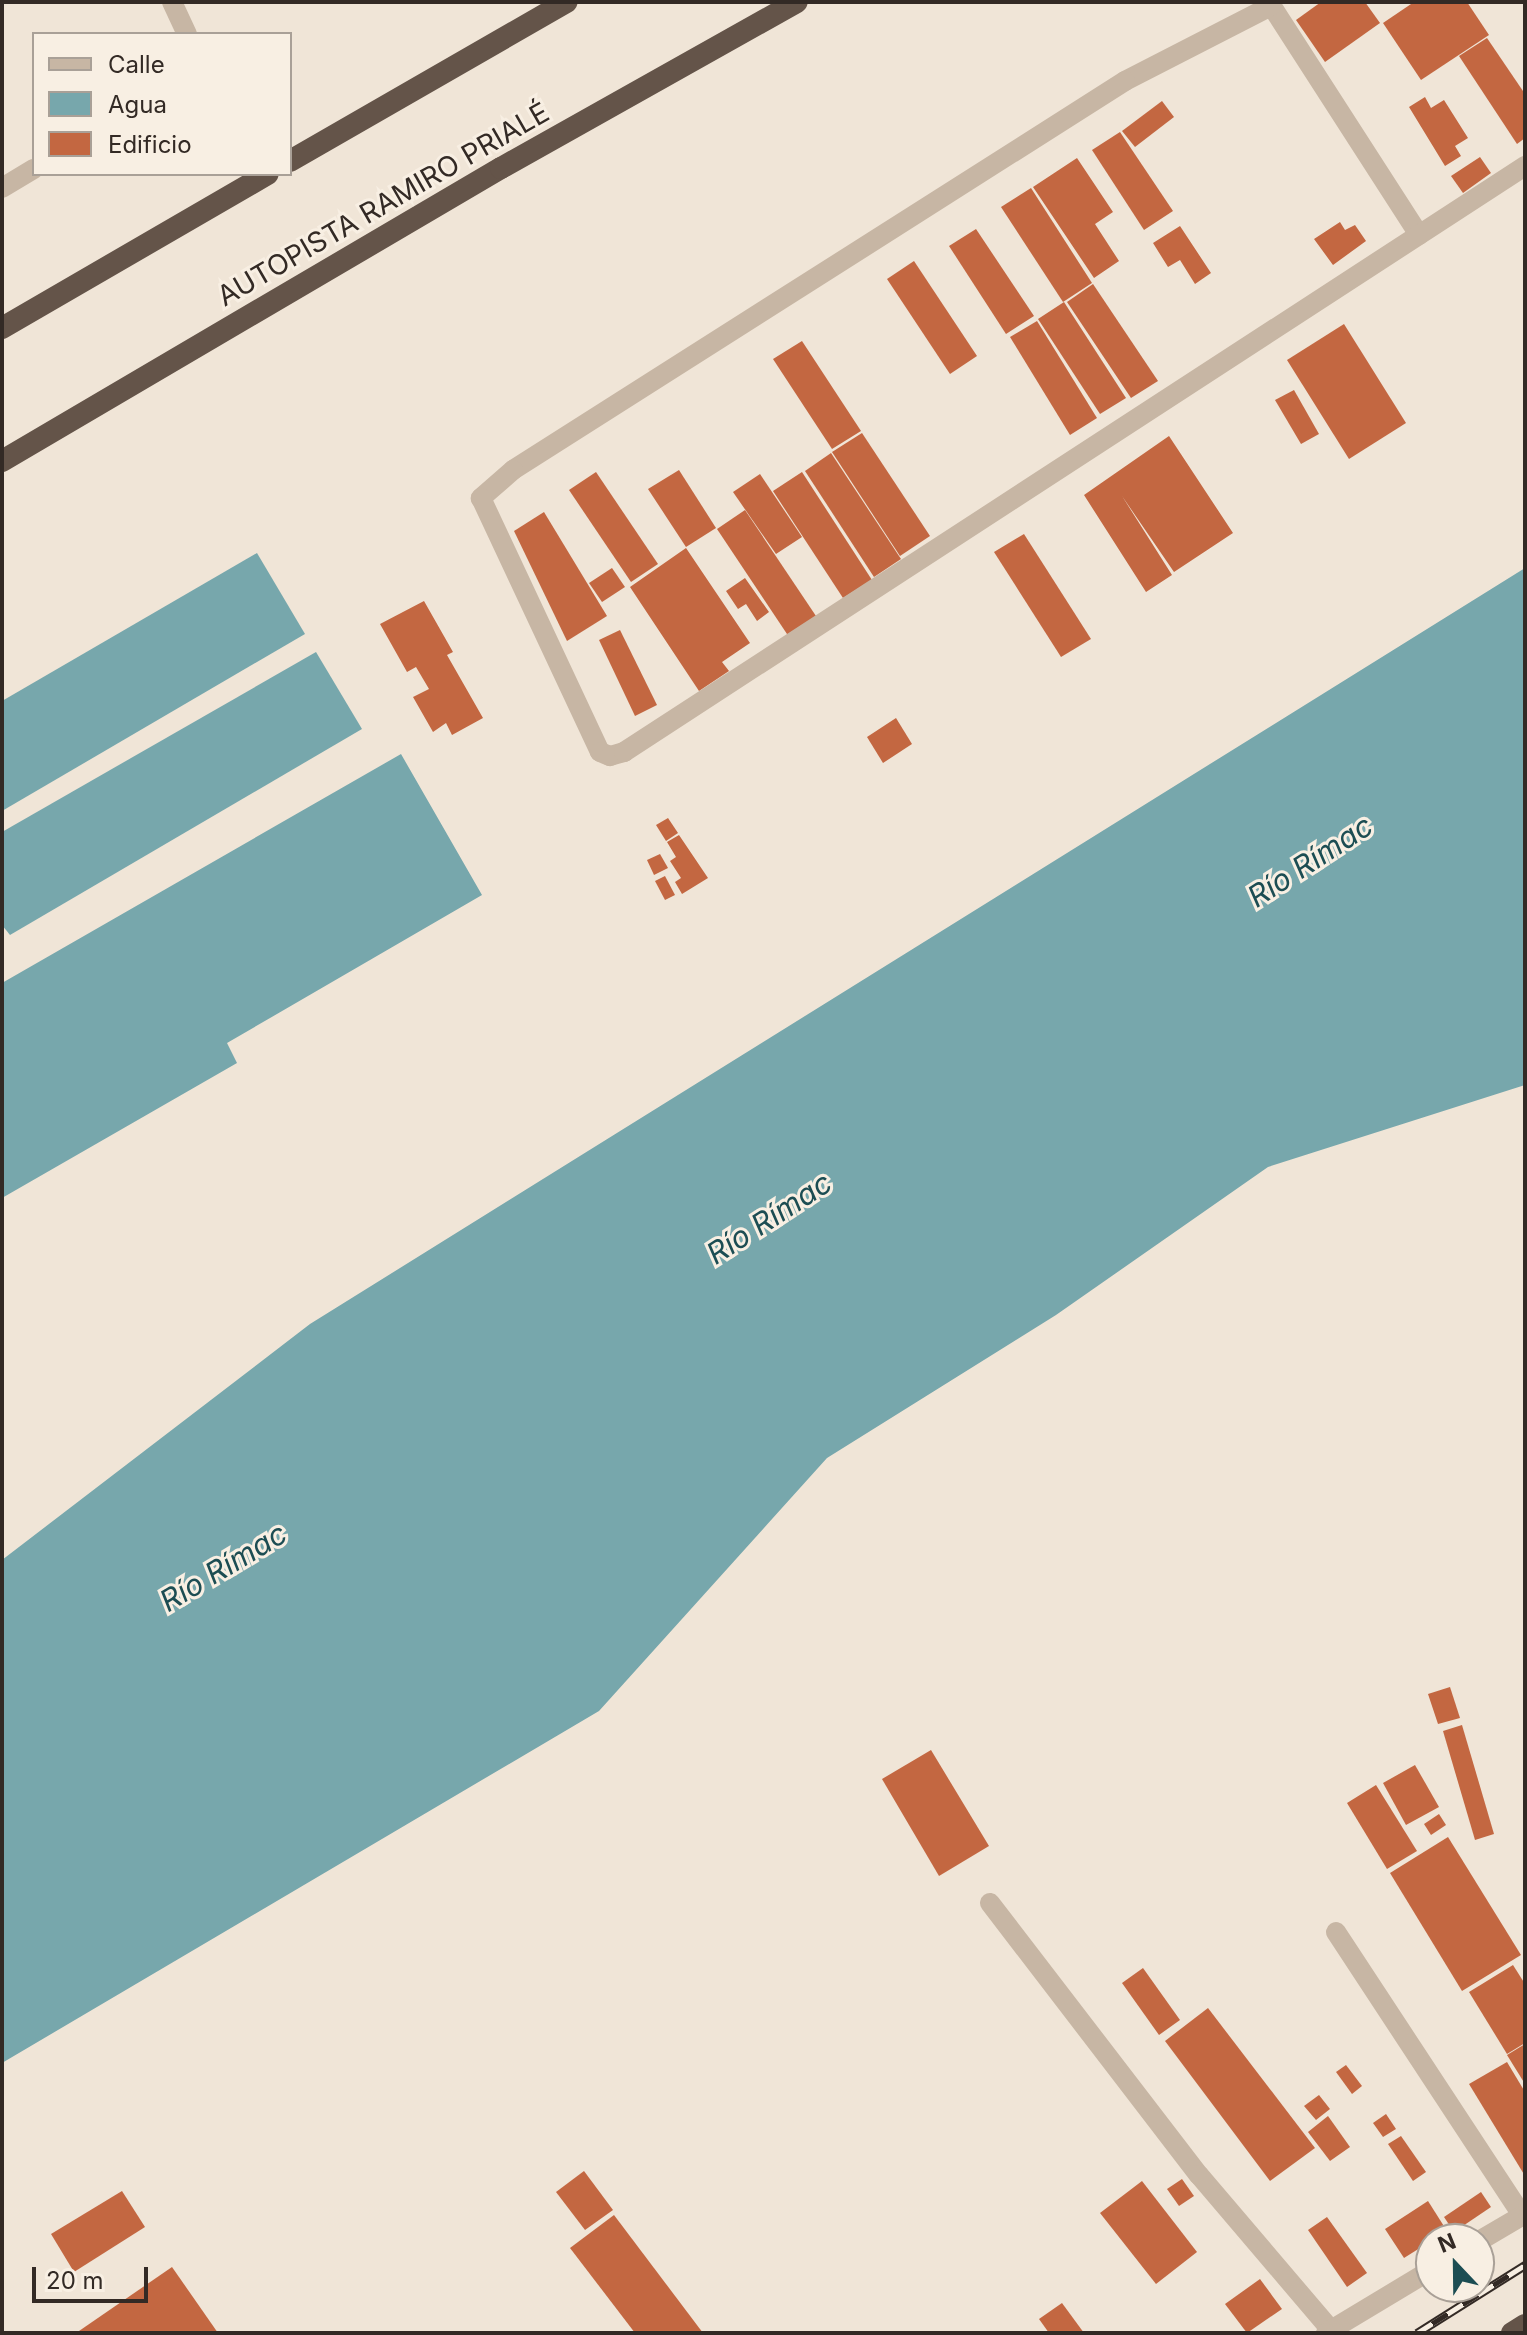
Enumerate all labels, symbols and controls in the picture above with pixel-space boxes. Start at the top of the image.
legend [32,32,292,176]
text: Calle [108,50,165,79]
text: Agua [108,90,167,119]
street label: AUTOPISTA RAMIRO PRIALÉ [211,95,555,313]
text: Edificio [108,130,192,159]
water label: Río Rímac [1241,807,1379,915]
water label: Río Rímac [700,1164,838,1272]
water label: Río Rímac [153,1515,293,1619]
north arrow [1415,2223,1495,2303]
text: N [1434,2227,1459,2258]
scale bar [36,2251,152,2301]
text: 20 m [46,2266,104,2295]

